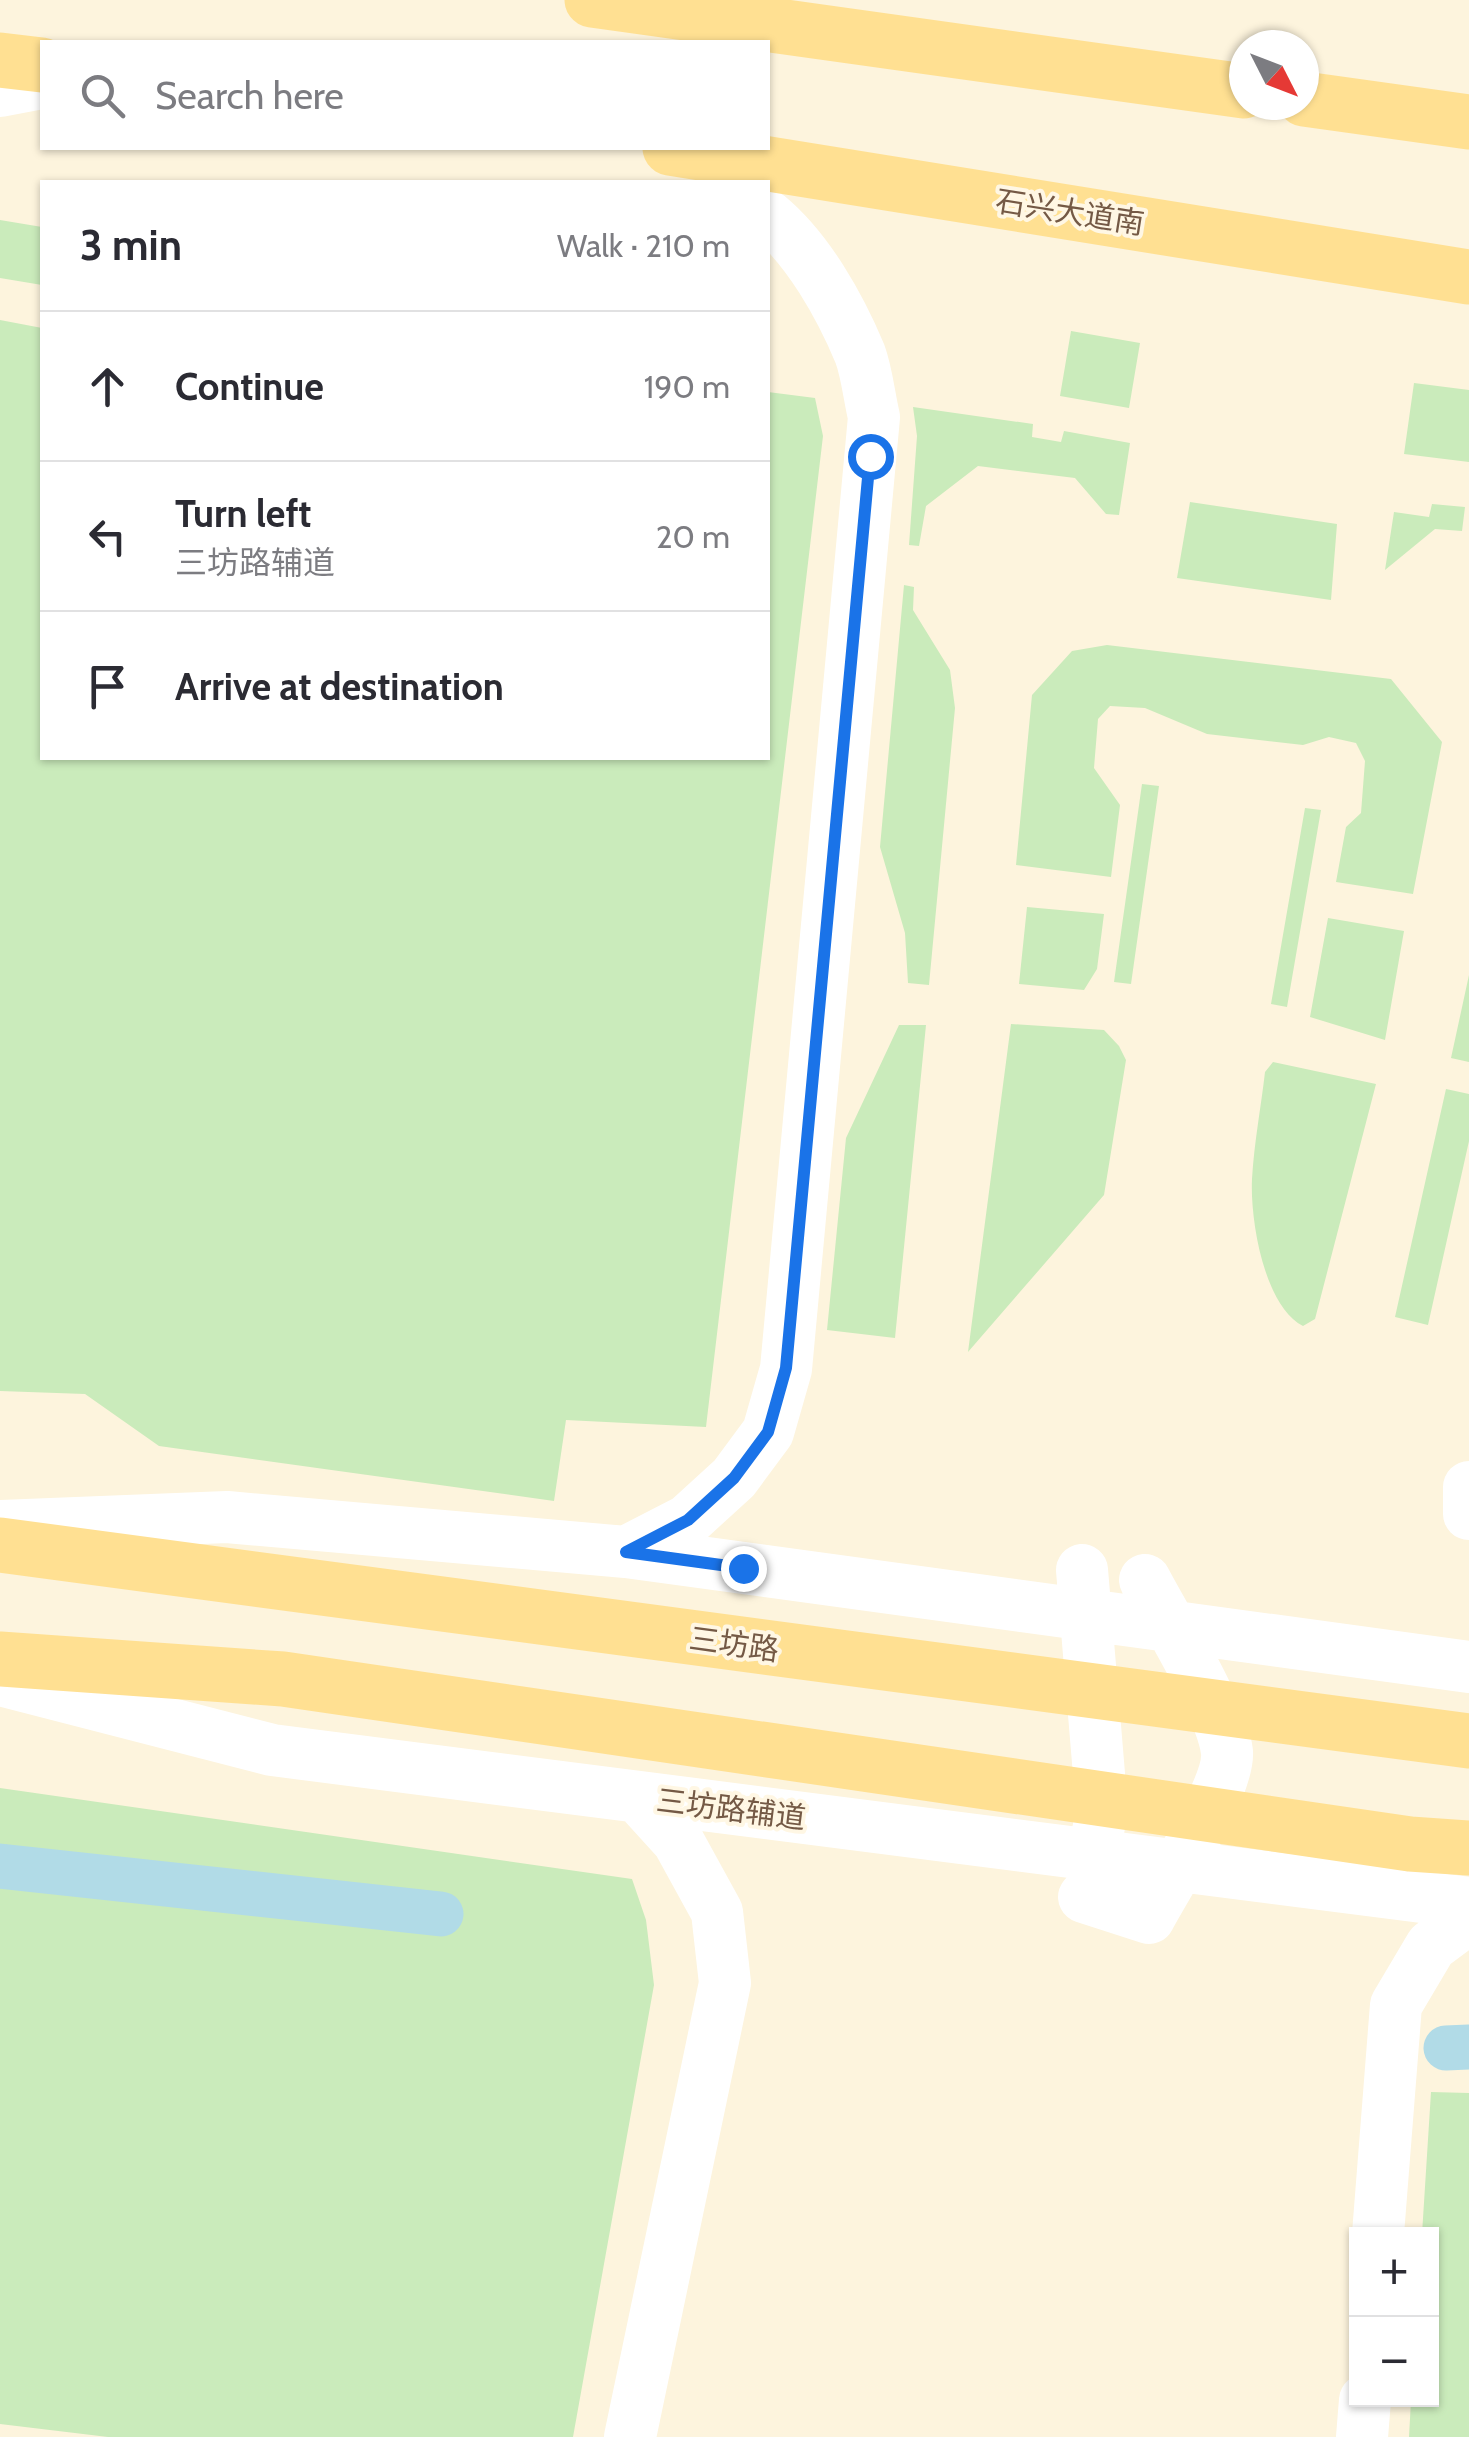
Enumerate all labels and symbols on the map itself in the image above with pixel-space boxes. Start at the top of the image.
north arrow [1229,30,1319,120]
street label: 石兴大道南 [993,182,1147,242]
route start [848,434,894,480]
route end [721,1546,767,1592]
street label: 三坊路 [687,1619,781,1669]
street label: 三坊路辅道 [654,1781,808,1837]

